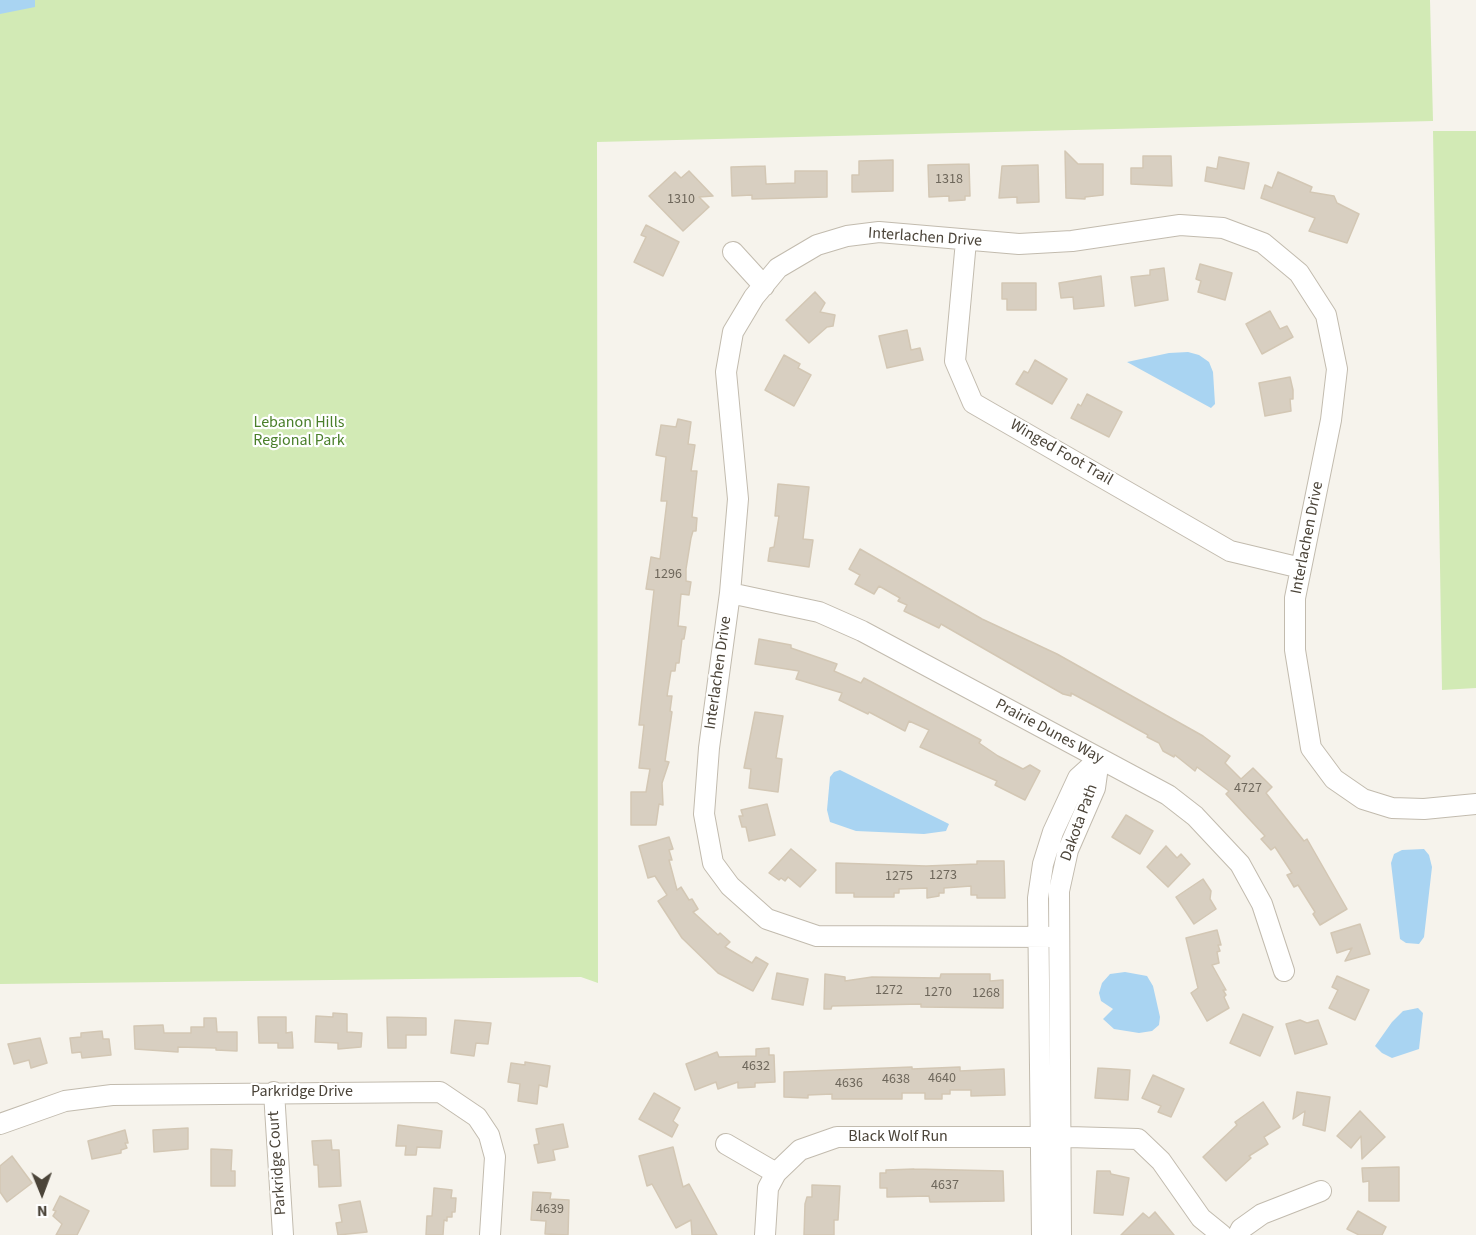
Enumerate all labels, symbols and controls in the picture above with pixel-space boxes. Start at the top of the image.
house number: 1318 [935,172,963,188]
house number: 1310 [667,192,695,208]
street label: Interlachen Drive [867,224,983,252]
park label: Lebanon Hills Regional Park [253,413,345,451]
street label: Winged Foot Trail [1006,416,1116,490]
street label: Interlachen Drive [1288,480,1328,596]
house number: 1296 [654,567,682,583]
street label: Interlachen Drive [702,615,736,731]
street label: Prairie Dunes Way [992,695,1106,769]
house number: 4727 [1234,781,1262,797]
street label: Dakota Path [1057,782,1103,864]
house number: 1273 [929,868,957,884]
house number: 1275 [885,869,913,885]
house number: 1272 [875,983,903,999]
house number: 1270 [924,985,952,1001]
house number: 1268 [972,986,1000,1002]
house number: 4632 [742,1059,770,1075]
house number: 4640 [928,1071,956,1087]
house number: 4638 [882,1072,910,1088]
house number: 4636 [835,1076,863,1092]
street label: Parkridge Drive [251,1082,353,1102]
street label: Parkridge Court [265,1110,291,1216]
street label: Black Wolf Run [848,1127,948,1147]
north arrow [12,1163,72,1223]
house number: 4637 [931,1178,959,1194]
text: N [37,1200,48,1222]
house number: 4639 [536,1202,564,1218]

